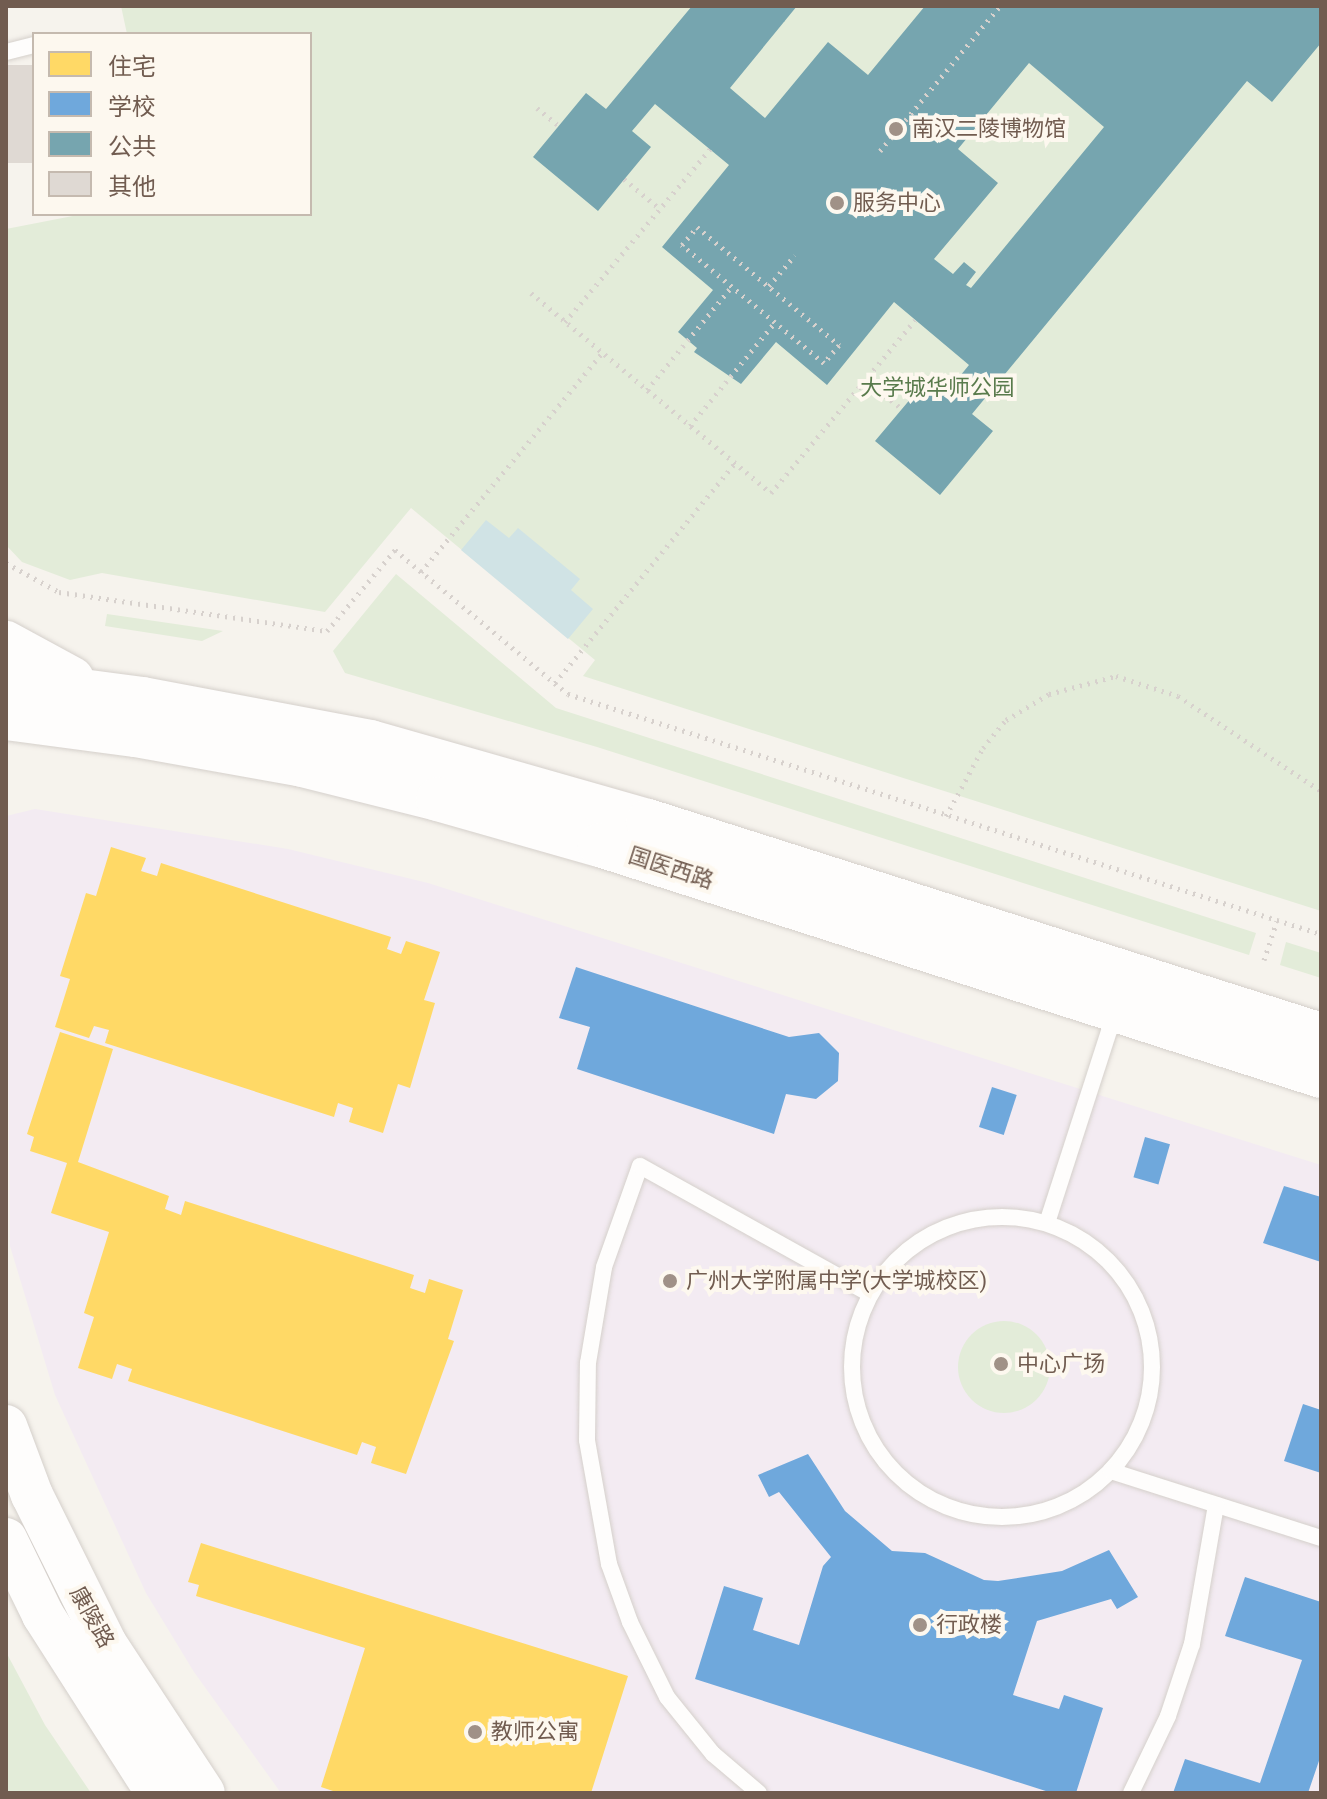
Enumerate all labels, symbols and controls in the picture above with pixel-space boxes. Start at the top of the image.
legend [32,32,312,216]
text: 住宅 [108,53,156,81]
text: 学校 [108,93,156,121]
place label: 南汉二陵博物馆 [912,116,1066,142]
marker: 南汉二陵博物馆 [887,120,905,138]
text: 公共 [108,133,156,161]
text: 其他 [108,173,156,201]
place label: 服务中心 [853,190,941,216]
marker: 服务中心 [828,194,846,212]
park label: 大学城华师公园 [860,375,1014,401]
street label: 国医西路 [625,842,717,894]
place label: 广州大学附属中学(大学城校区) [686,1268,987,1294]
marker: 广州大学附属中学(大学城校区) [661,1272,679,1290]
place label: 中心广场 [1017,1351,1105,1377]
marker: 中心广场 [992,1355,1010,1373]
street label: 康陵路 [64,1582,120,1652]
place label: 行政楼 [936,1612,1002,1638]
marker: 行政楼 [911,1616,929,1634]
place label: 教师公寓 [491,1719,579,1745]
marker: 教师公寓 [466,1723,484,1741]

